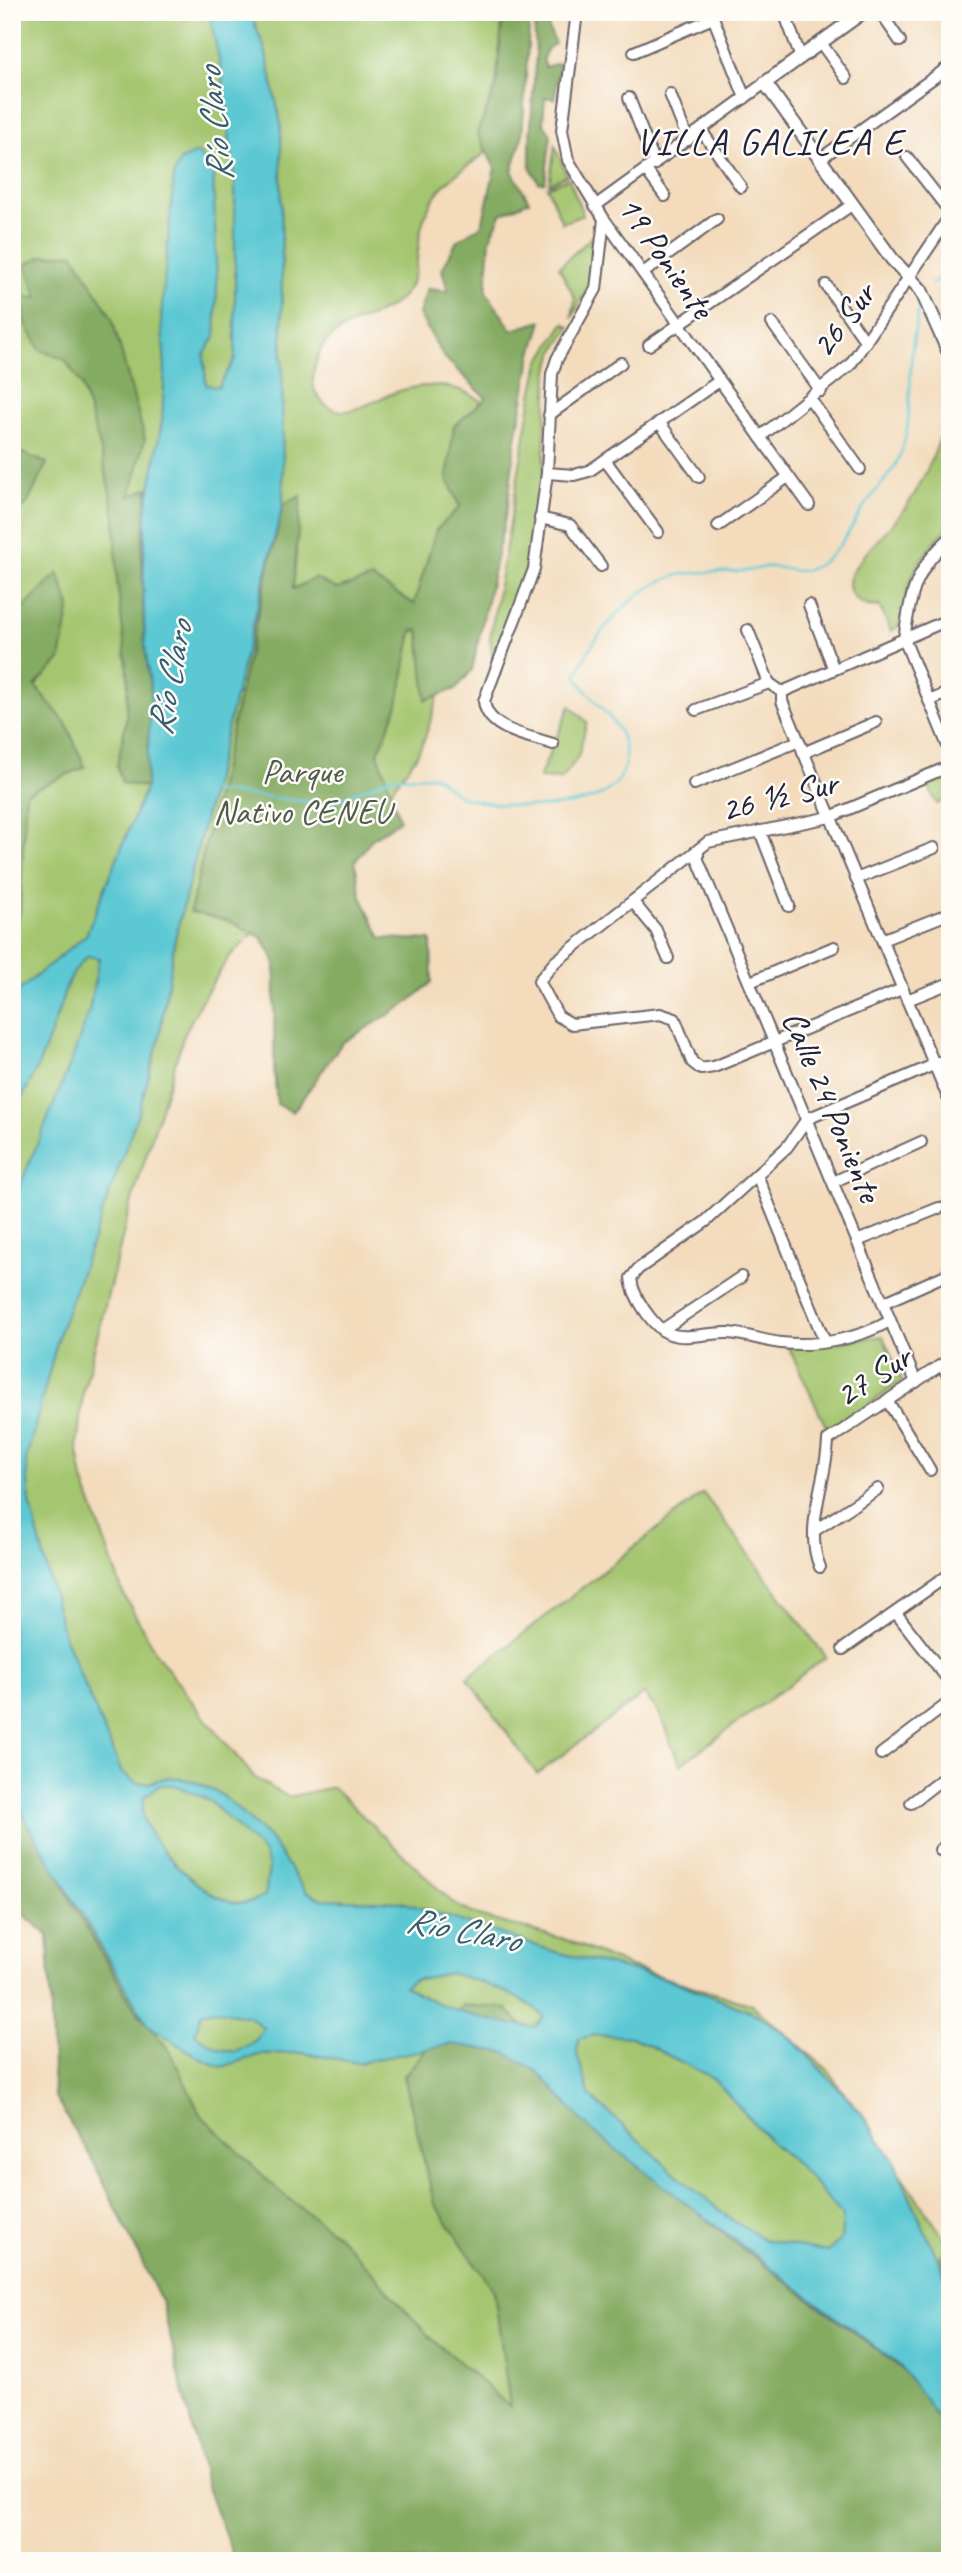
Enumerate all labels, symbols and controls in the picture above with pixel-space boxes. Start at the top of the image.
water label: Río Claro [184,61,243,184]
district label: VILLA GALILEA E [636,118,907,165]
street label: 19 Poniente [607,187,726,329]
street label: 26 Sur [800,271,888,366]
water label: Río Claro [135,613,204,738]
park label: Parque Nativo CENEU [213,749,396,834]
street label: 26 ½ Sur [716,759,845,832]
street label: Calle 24 Poniente [772,1004,893,1211]
street label: 27 Sur [826,1333,922,1417]
water label: Río Claro [403,1895,528,1964]

